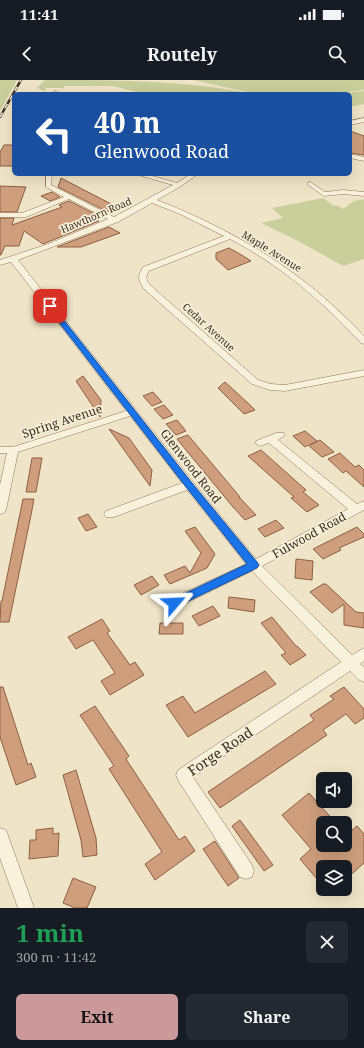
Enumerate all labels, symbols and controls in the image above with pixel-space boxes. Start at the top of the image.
text: 11:41 [20,4,58,24]
text: Routely [147,42,217,66]
icon: back [16,43,38,65]
icon: search [326,43,348,65]
text: 40 m [94,103,161,141]
icon: left [28,108,80,160]
text: Glenwood Road [94,139,229,163]
street label: Hawthorn Road [58,194,134,236]
street label: Maple Avenue [239,227,305,275]
pin [33,289,67,323]
icon: arrive [39,295,61,317]
street label: Cedar Avenue [180,300,238,354]
street label: Spring Avenue [20,400,104,442]
street label: Glenwood Road [157,425,226,507]
street label: Fulwood Road [269,507,350,562]
position arrow [153,582,195,624]
street label: Forge Road [184,722,257,780]
map controls [316,772,352,896]
button: sound [316,772,352,808]
button: search [316,816,352,852]
button: layers [316,860,352,896]
text: 1 min [16,916,84,949]
button: close [306,921,348,963]
text: 300 m · 11:42 [16,948,96,966]
button: Exit [16,994,178,1040]
button: Share [186,994,348,1040]

